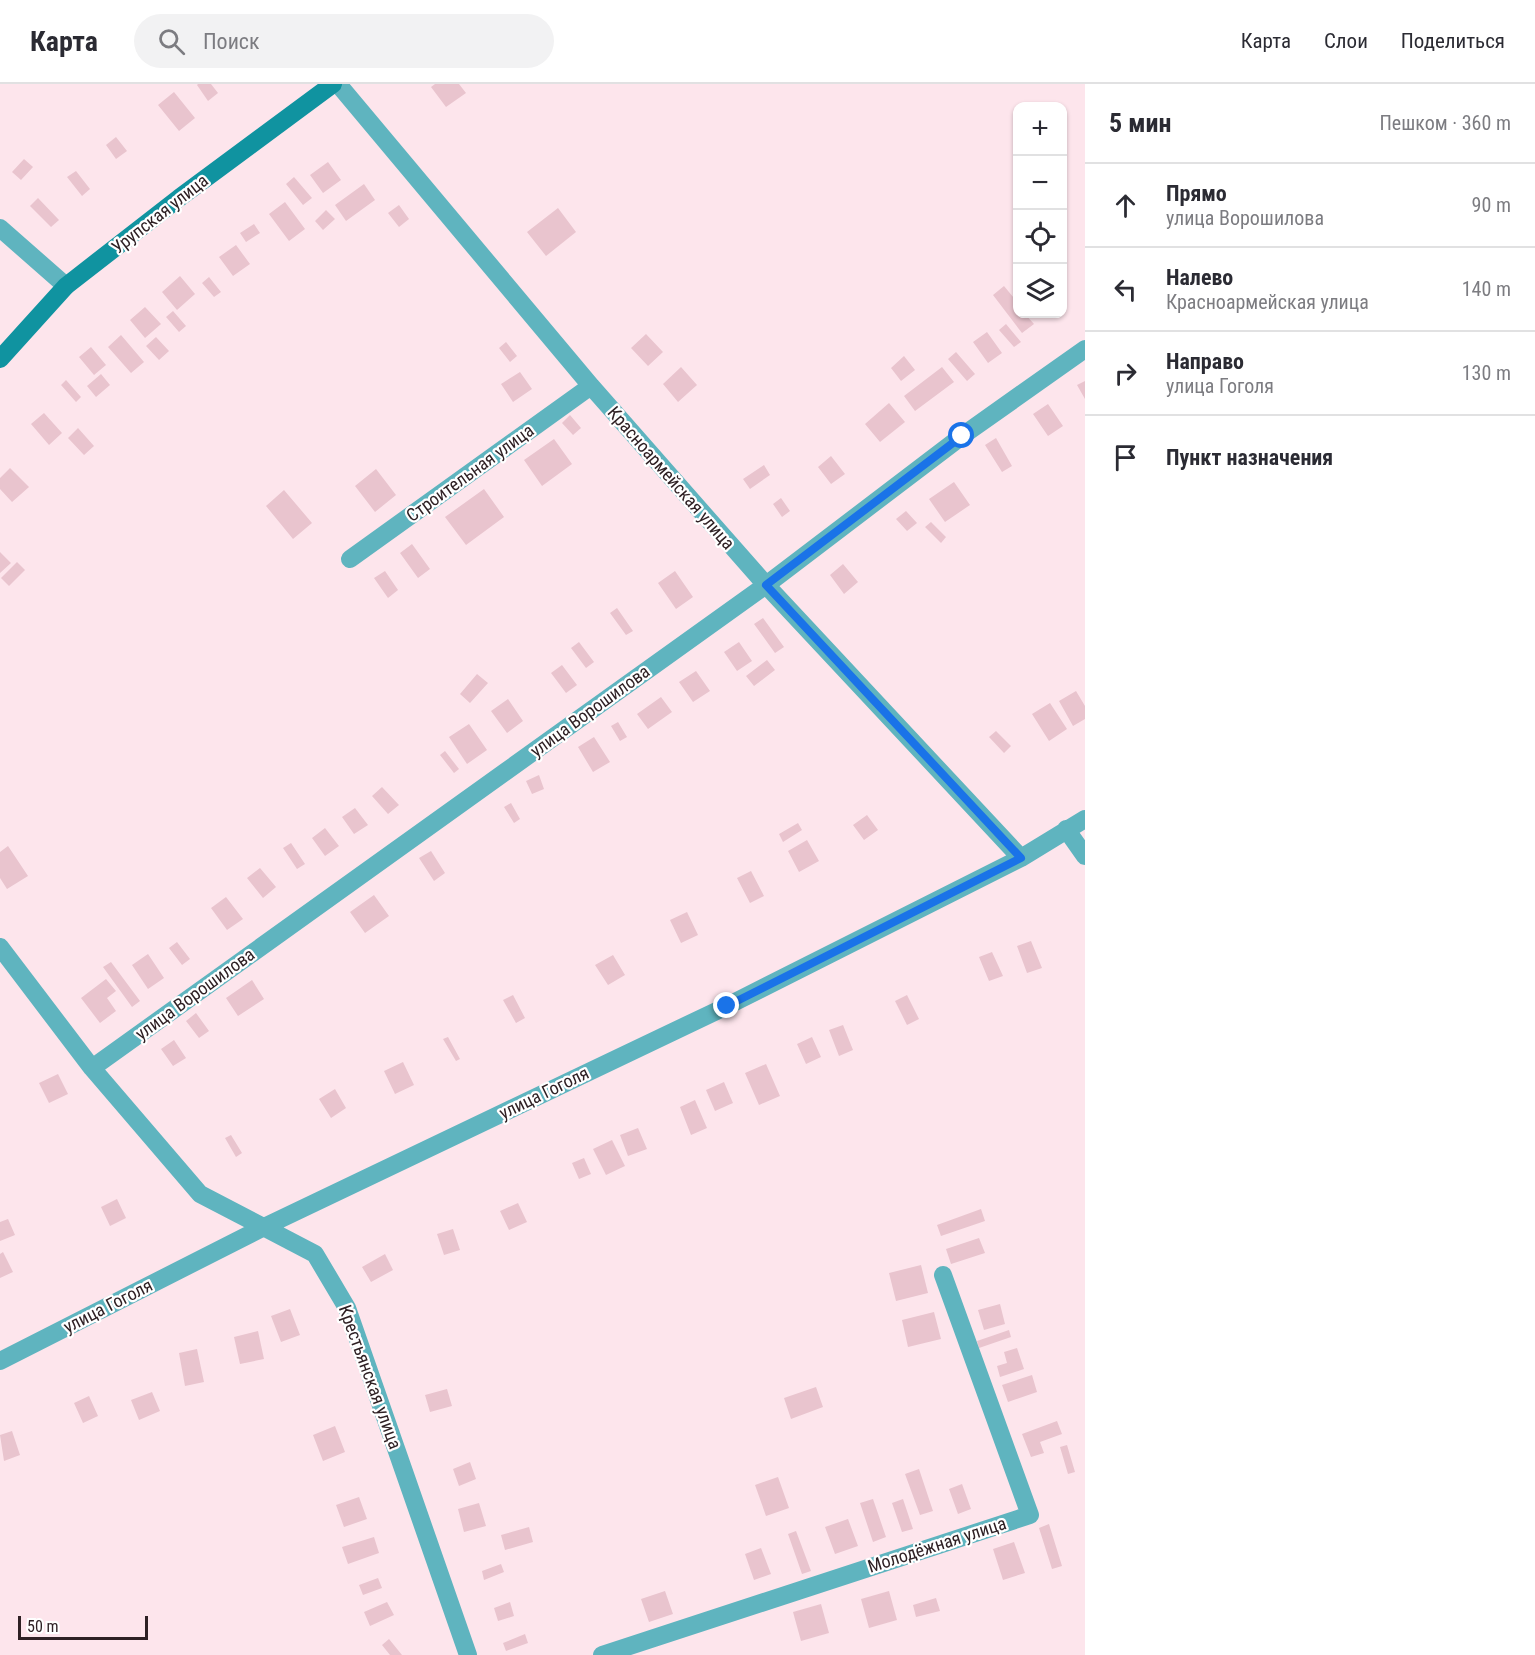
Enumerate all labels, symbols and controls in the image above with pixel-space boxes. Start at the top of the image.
search box [134,14,554,68]
text: Карта [30,25,98,58]
icon: search [155,25,188,58]
text: Поиск [203,29,260,54]
text: Карта [1241,29,1291,53]
text: Слои [1324,29,1368,53]
text: Поделиться [1401,29,1505,53]
map controls [1013,102,1067,318]
button: + [1013,102,1067,156]
text: 5 мин [1109,108,1171,138]
text: Пешком · 360 m [1379,111,1511,135]
button: − [1013,156,1067,210]
street label: Урупская улица [107,170,212,258]
text: Прямо [1166,181,1227,206]
icon: ahead [1109,189,1142,222]
text: 90 m [1472,193,1511,217]
text: улица Ворошилова [1166,206,1324,230]
button: locate [1013,210,1067,264]
button: layers [1013,264,1067,318]
text: Налево [1166,265,1233,290]
icon: left [1109,273,1142,306]
text: 140 m [1462,277,1511,301]
text: Красноармейская улица [1166,290,1369,314]
text: Направо [1166,349,1244,374]
icon: right [1109,357,1142,390]
text: 130 m [1462,361,1511,385]
text: улица Гоголя [1166,374,1274,398]
street label: Красноармейская улица [604,402,739,553]
street label: Строительная улица [402,419,537,526]
route start [948,422,974,448]
icon: arrive [1109,441,1142,474]
text: Пункт назначения [1166,445,1333,470]
street label: улица Ворошилова [526,660,653,761]
street label: улица Ворошилова [131,943,258,1044]
route end [713,992,739,1018]
street label: улица Гоголя [496,1062,592,1123]
street label: улица Гоголя [60,1274,156,1337]
street label: Крестьянская улица [335,1302,406,1452]
street label: Молодёжная улица [865,1512,1009,1577]
scale bar [18,1613,148,1640]
text: 50 m [27,1617,59,1636]

